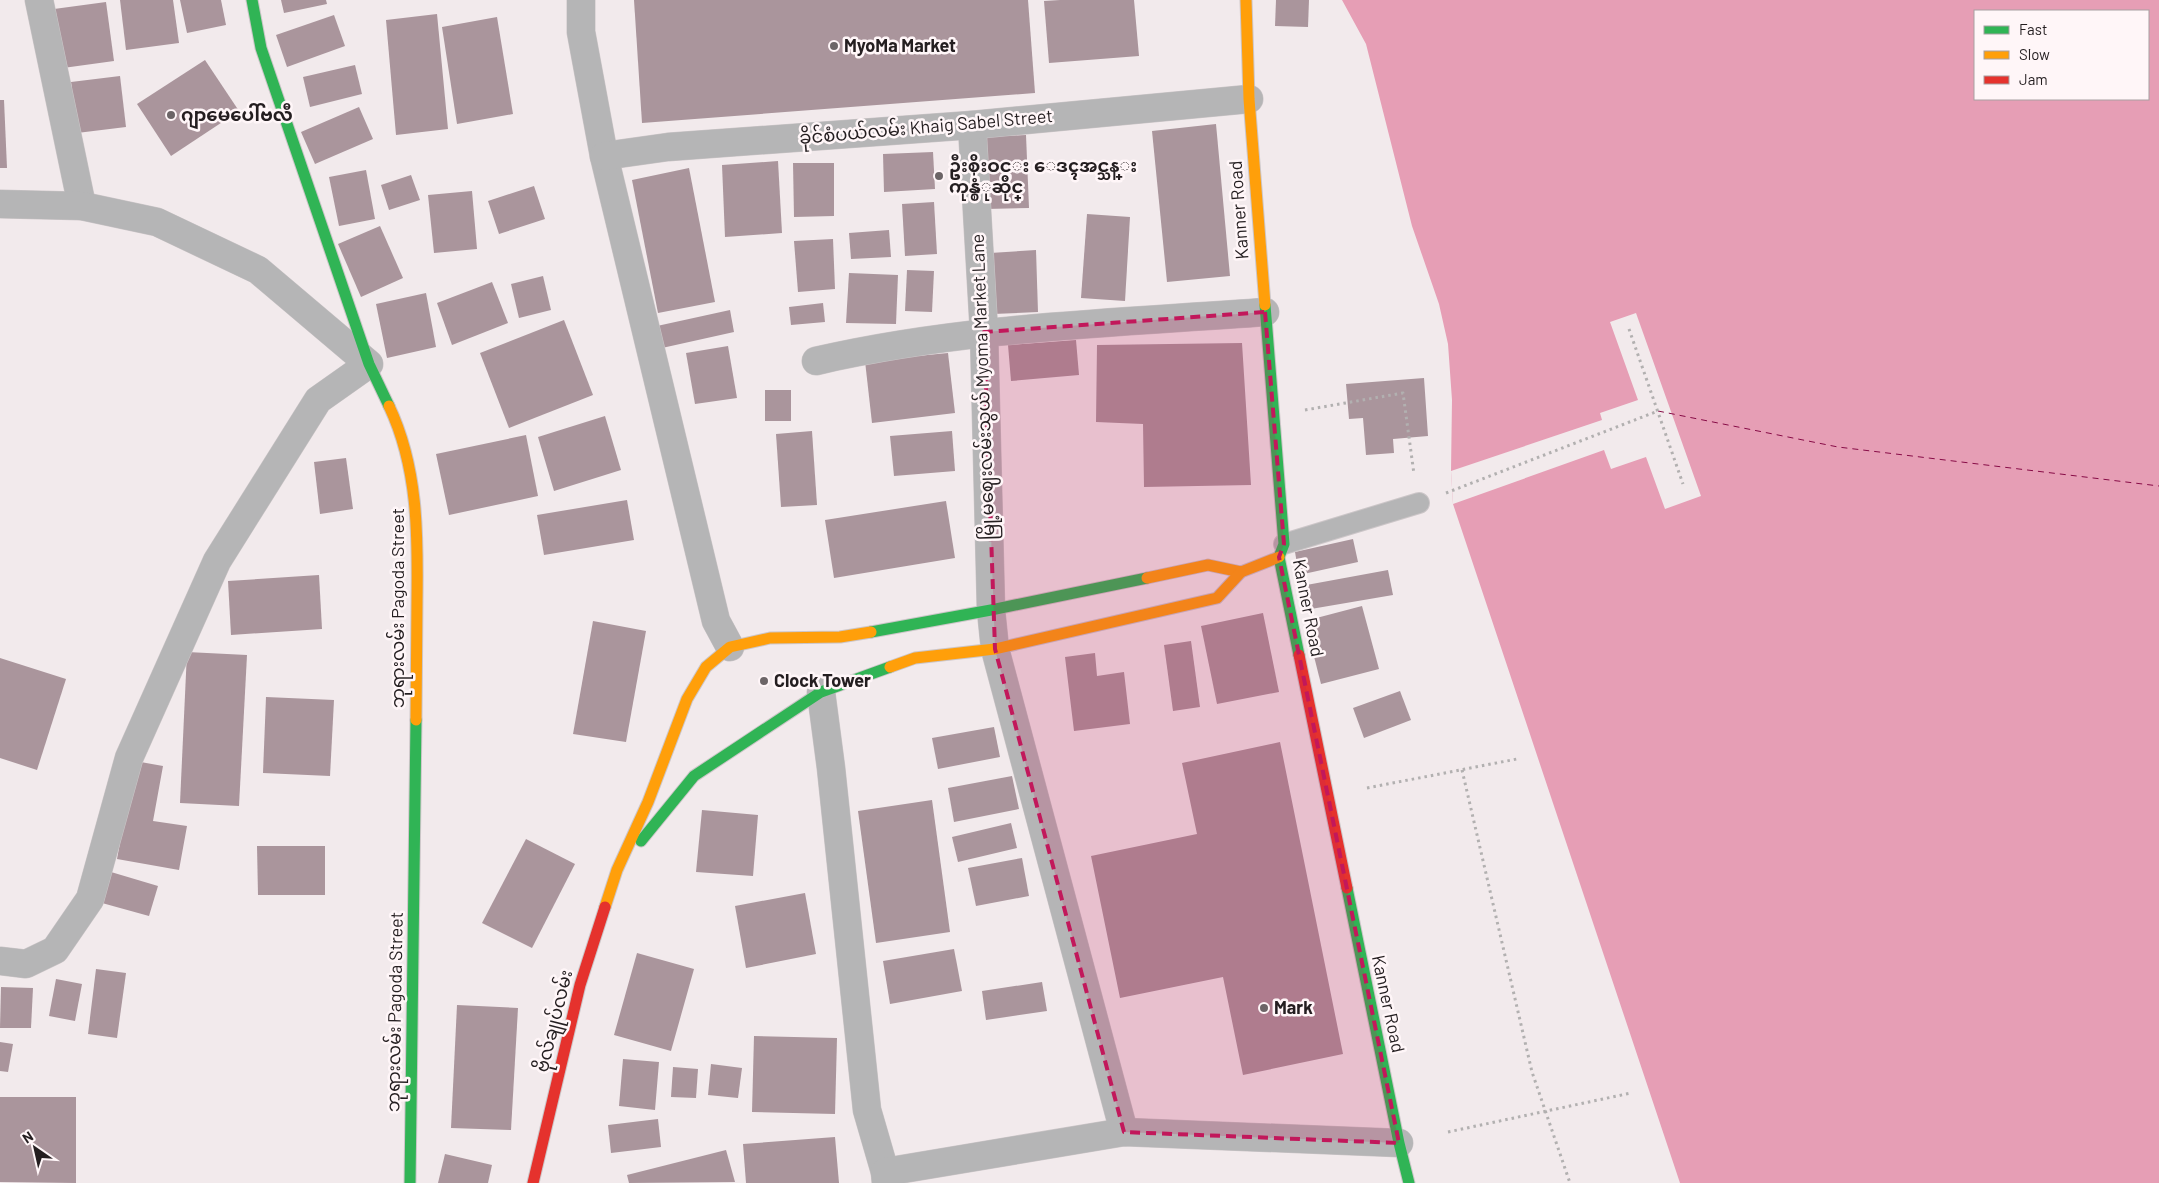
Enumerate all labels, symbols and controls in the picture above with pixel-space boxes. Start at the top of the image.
legend [1974,10,2149,100]
text: Fast [2019,20,2047,38]
place label: MyoMa Market [844,34,956,56]
marker: MyoMa Market [828,40,840,52]
text: Slow [2019,45,2050,63]
text: Jam [2019,70,2048,88]
street label: ခိုင်စံပယ်လမ်း Khaig Sabel Street [798,102,1054,153]
place label: ဂျာမေပေါ်ဗလီ [181,103,293,130]
marker: ဂျာမေပေါ်ဗလီ [165,109,177,121]
place label: ဦးစိုးဝင္း ေဒၚအင္သန္း ကုန္စံုဆိုင္ [949,154,1137,201]
street label: Kanner Road [1224,160,1252,260]
marker: ဦးစိုးဝင္း ေဒၚအင္သန္း ကုန္စံုဆိုင္ [933,170,945,182]
street label: မြို့မဈေးလမ်းသွယ် Myoma Market Lane [964,233,1003,541]
street label: ဘုရားလမ်း Pagoda Street [385,508,413,708]
street label: Kanner Road [1289,557,1329,659]
place label: Clock Tower [774,669,871,691]
marker: Clock Tower [758,675,770,687]
street label: ဘုရားလမ်း Pagoda Street [380,912,412,1112]
street label: Kanner Road [1368,953,1410,1055]
street label: ဗိုလ်ချုပ်လမ်း [528,967,581,1075]
place label: Mark [1274,996,1313,1018]
marker: Mark [1258,1002,1270,1014]
north arrow [10,1123,60,1173]
text: N [19,1127,36,1146]

